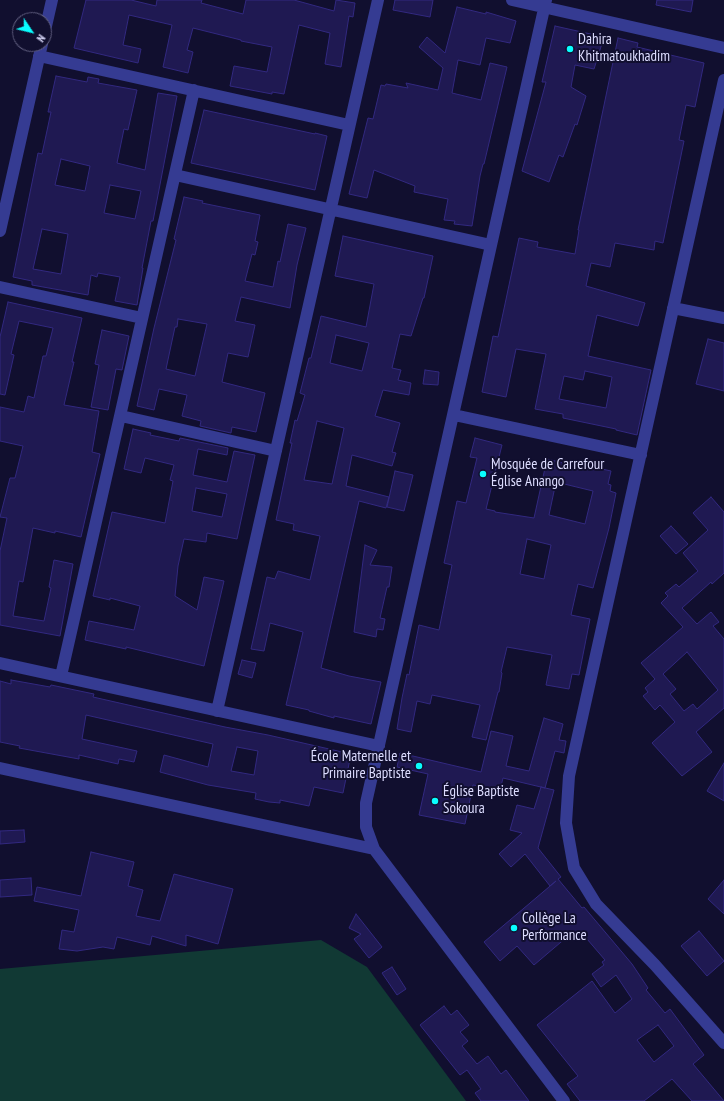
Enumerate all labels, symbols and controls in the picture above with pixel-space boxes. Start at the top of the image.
north arrow [12,12,52,52]
place label: Dahira Khitmatoukhadim [578,31,670,66]
text: N [34,32,48,45]
marker: Dahira Khitmatoukhadim [565,44,575,54]
place label: Mosquée de Carrefour Église Anango [491,456,604,491]
marker: Mosquée de Carrefour Église Anango [478,469,488,479]
place label: École Maternelle et Primaire Baptiste [311,748,411,783]
marker: École Maternelle et Primaire Baptiste [414,761,424,771]
place label: Église Baptiste Sokoura [443,783,519,818]
marker: Église Baptiste Sokoura [430,796,440,806]
place label: Collège La Performance [522,910,587,945]
marker: Collège La Performance [509,923,519,933]

